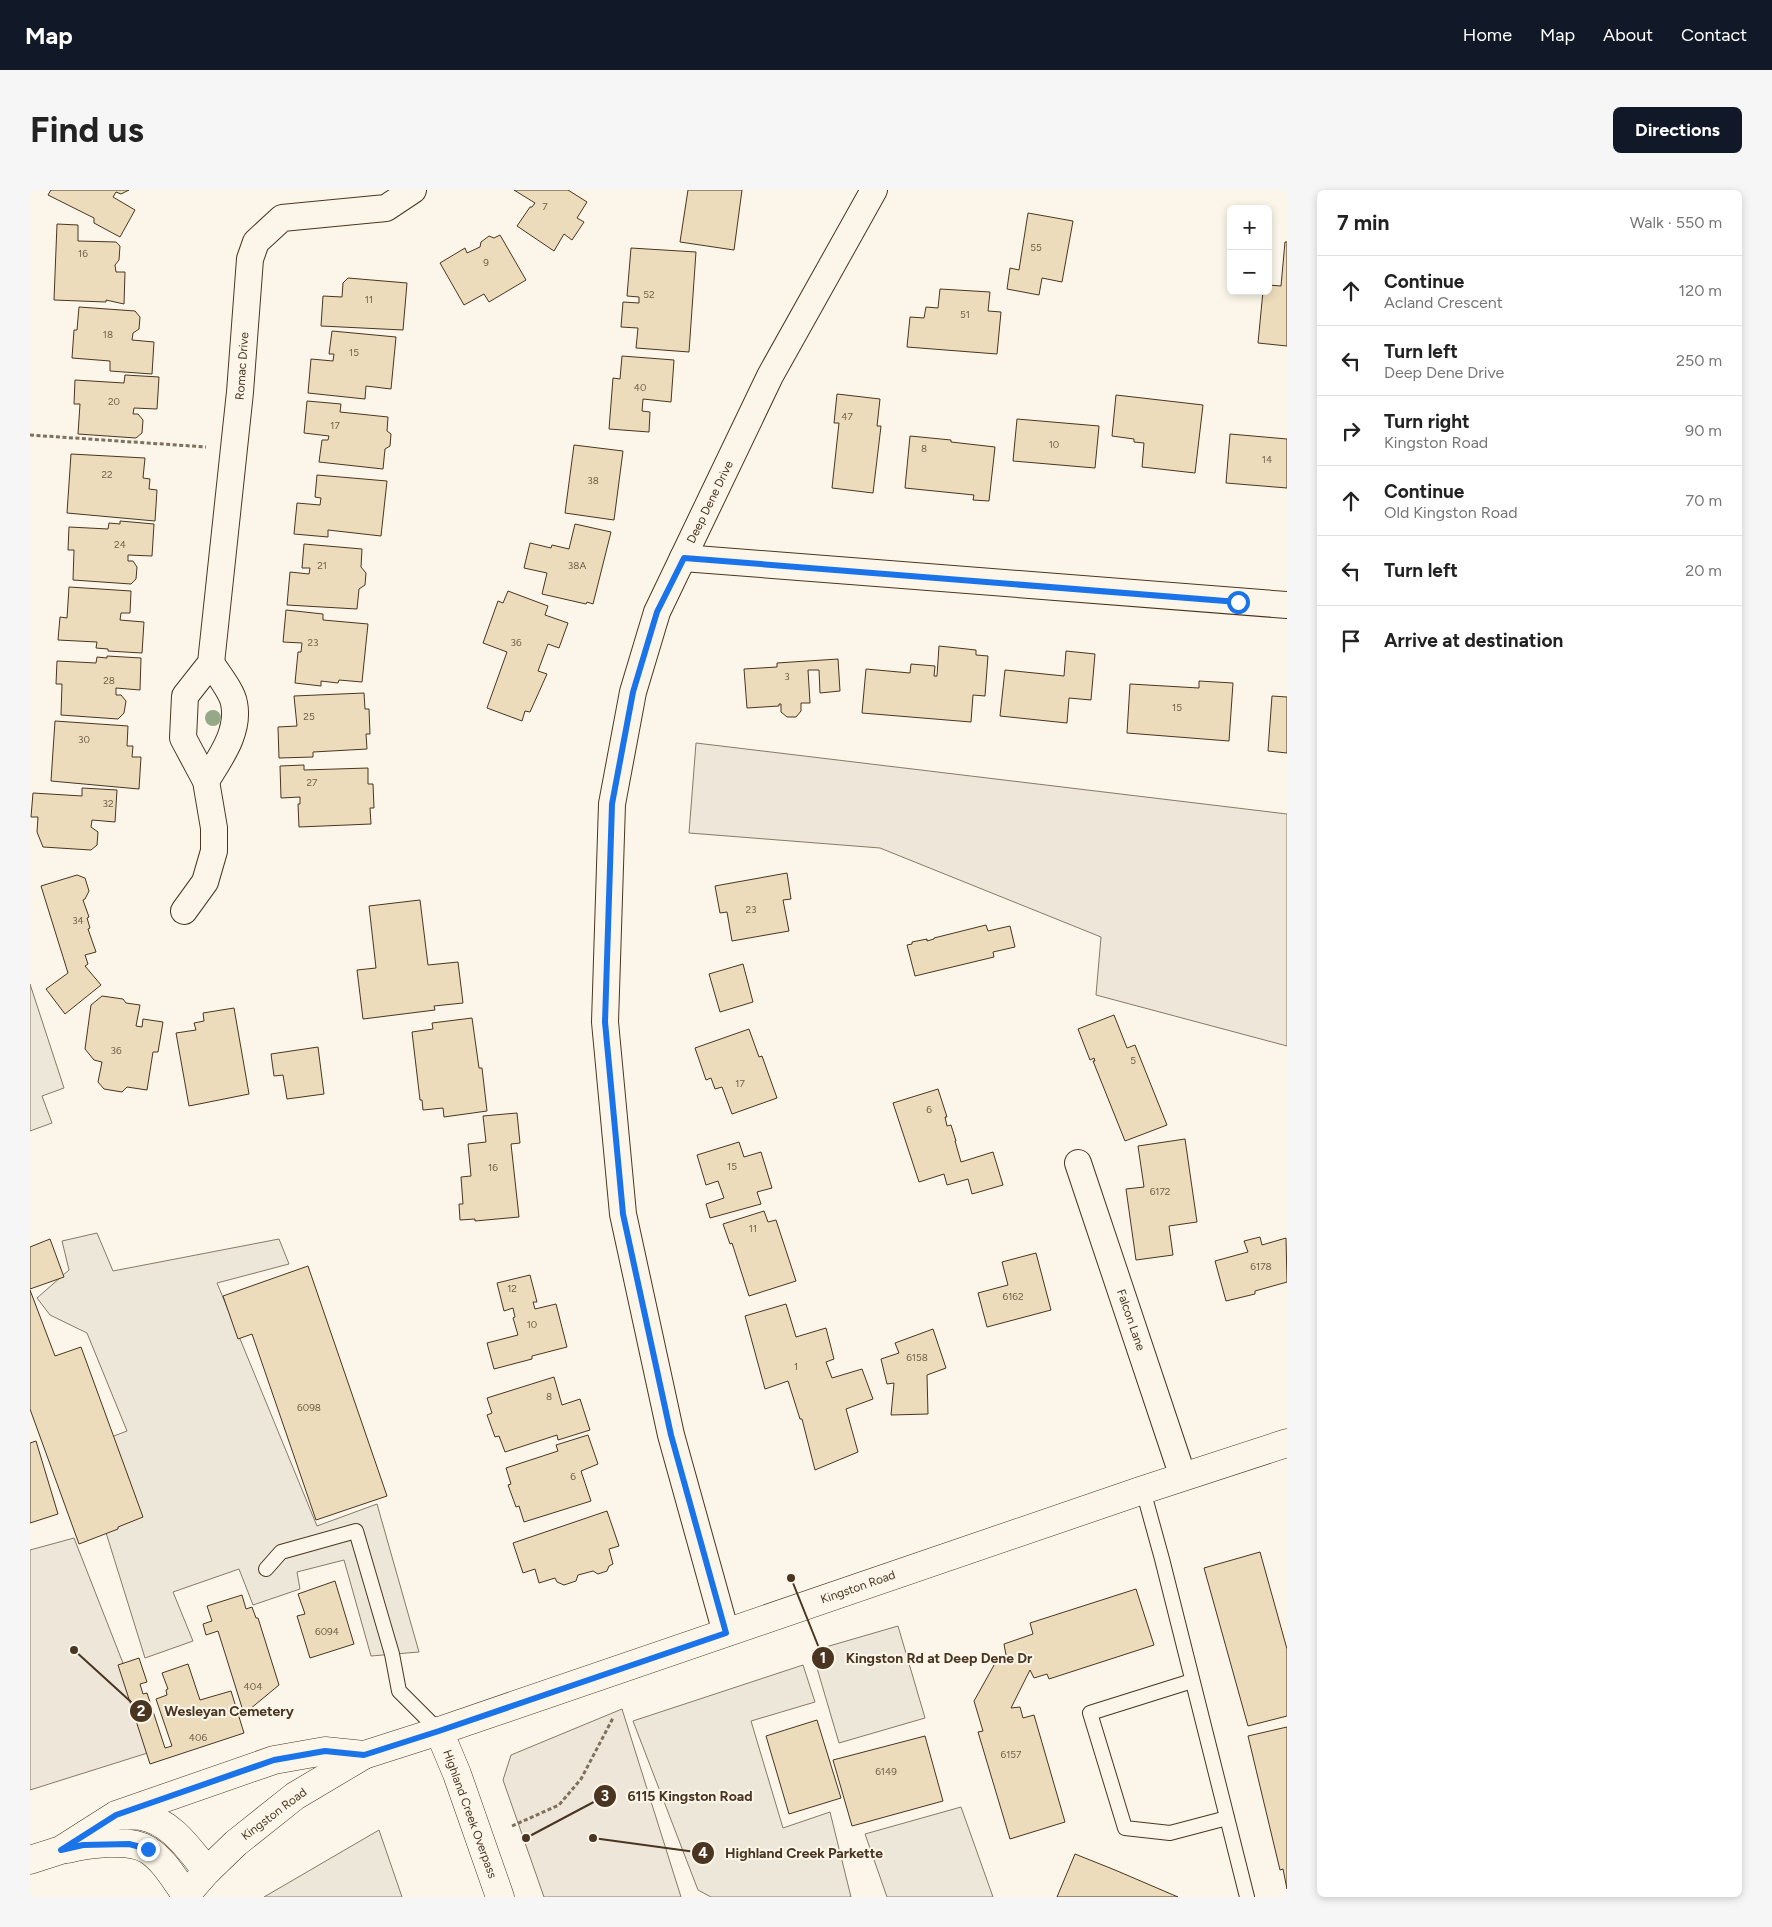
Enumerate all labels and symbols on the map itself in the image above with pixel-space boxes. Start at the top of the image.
house number: 7 [542,200,548,213]
house number: 55 [1030,241,1042,254]
house number: 16 [78,247,88,260]
house number: 9 [483,256,489,269]
house number: 52 [643,288,655,301]
house number: 11 [365,293,373,306]
house number: 51 [960,308,970,321]
house number: 18 [103,328,113,341]
street label: Romac Drive [233,331,251,400]
house number: 15 [349,346,359,359]
house number: 40 [634,381,646,394]
house number: 20 [108,395,120,408]
house number: 47 [841,410,853,423]
house number: 17 [330,419,340,432]
house number: 10 [1049,438,1059,451]
house number: 8 [921,442,927,455]
house number: 14 [1262,453,1272,466]
street label: Deep Dene Drive [684,458,736,546]
house number: 22 [101,468,113,481]
house number: 38 [587,474,599,487]
house number: 24 [114,538,126,551]
house number: 21 [317,559,327,572]
house number: 38A [568,559,586,572]
route start [1227,591,1250,614]
house number: 23 [307,636,319,649]
house number: 36 [510,636,522,649]
house number: 3 [784,670,790,683]
house number: 28 [103,674,115,687]
house number: 15 [1172,701,1182,714]
house number: 25 [303,710,315,723]
house number: 30 [78,733,90,746]
house number: 27 [307,776,318,789]
house number: 32 [102,797,114,810]
house number: 23 [745,903,757,916]
house number: 34 [72,914,84,927]
house number: 36 [110,1044,122,1057]
house number: 5 [1130,1054,1136,1067]
house number: 17 [735,1077,745,1090]
house number: 6 [926,1103,932,1116]
house number: 15 [727,1160,737,1173]
house number: 16 [488,1161,498,1174]
house number: 6172 [1150,1185,1170,1198]
house number: 11 [749,1222,757,1235]
house number: 6178 [1250,1260,1272,1273]
house number: 12 [507,1282,517,1295]
street label: Falcon Lane [1114,1287,1148,1353]
house number: 6162 [1002,1290,1024,1303]
house number: 10 [527,1318,537,1331]
house number: 6158 [906,1351,928,1364]
house number: 1 [794,1360,798,1373]
house number: 8 [546,1390,552,1403]
house number: 6098 [297,1401,321,1414]
house number: 6 [570,1470,576,1483]
street label: Kingston Road [819,1568,897,1606]
house number: 6094 [315,1625,339,1638]
callout: Kingston Rd at Deep Dene Dr [811,1643,1043,1672]
text: 1 [820,1649,826,1667]
text: Kingston Rd at Deep Dene Dr [846,1650,1033,1667]
house number: 404 [244,1680,262,1693]
callout: Wesleyan Cemetery [129,1696,303,1725]
text: 2 [137,1702,146,1720]
text: Wesleyan Cemetery [164,1703,295,1720]
house number: 406 [189,1731,207,1744]
street label: Highland Creek Overpass [440,1748,500,1881]
house number: 6157 [1001,1748,1022,1761]
house number: 6149 [875,1765,897,1778]
callout: 6115 Kingston Road [592,1781,763,1810]
street label: Kingston Road [239,1785,309,1843]
text: 3 [601,1787,609,1805]
text: 6115 Kingston Road [627,1788,753,1805]
route end [137,1838,160,1861]
callout: Highland Creek Parkette [691,1838,893,1867]
text: 4 [698,1844,708,1862]
text: Highland Creek Parkette [725,1845,883,1862]

